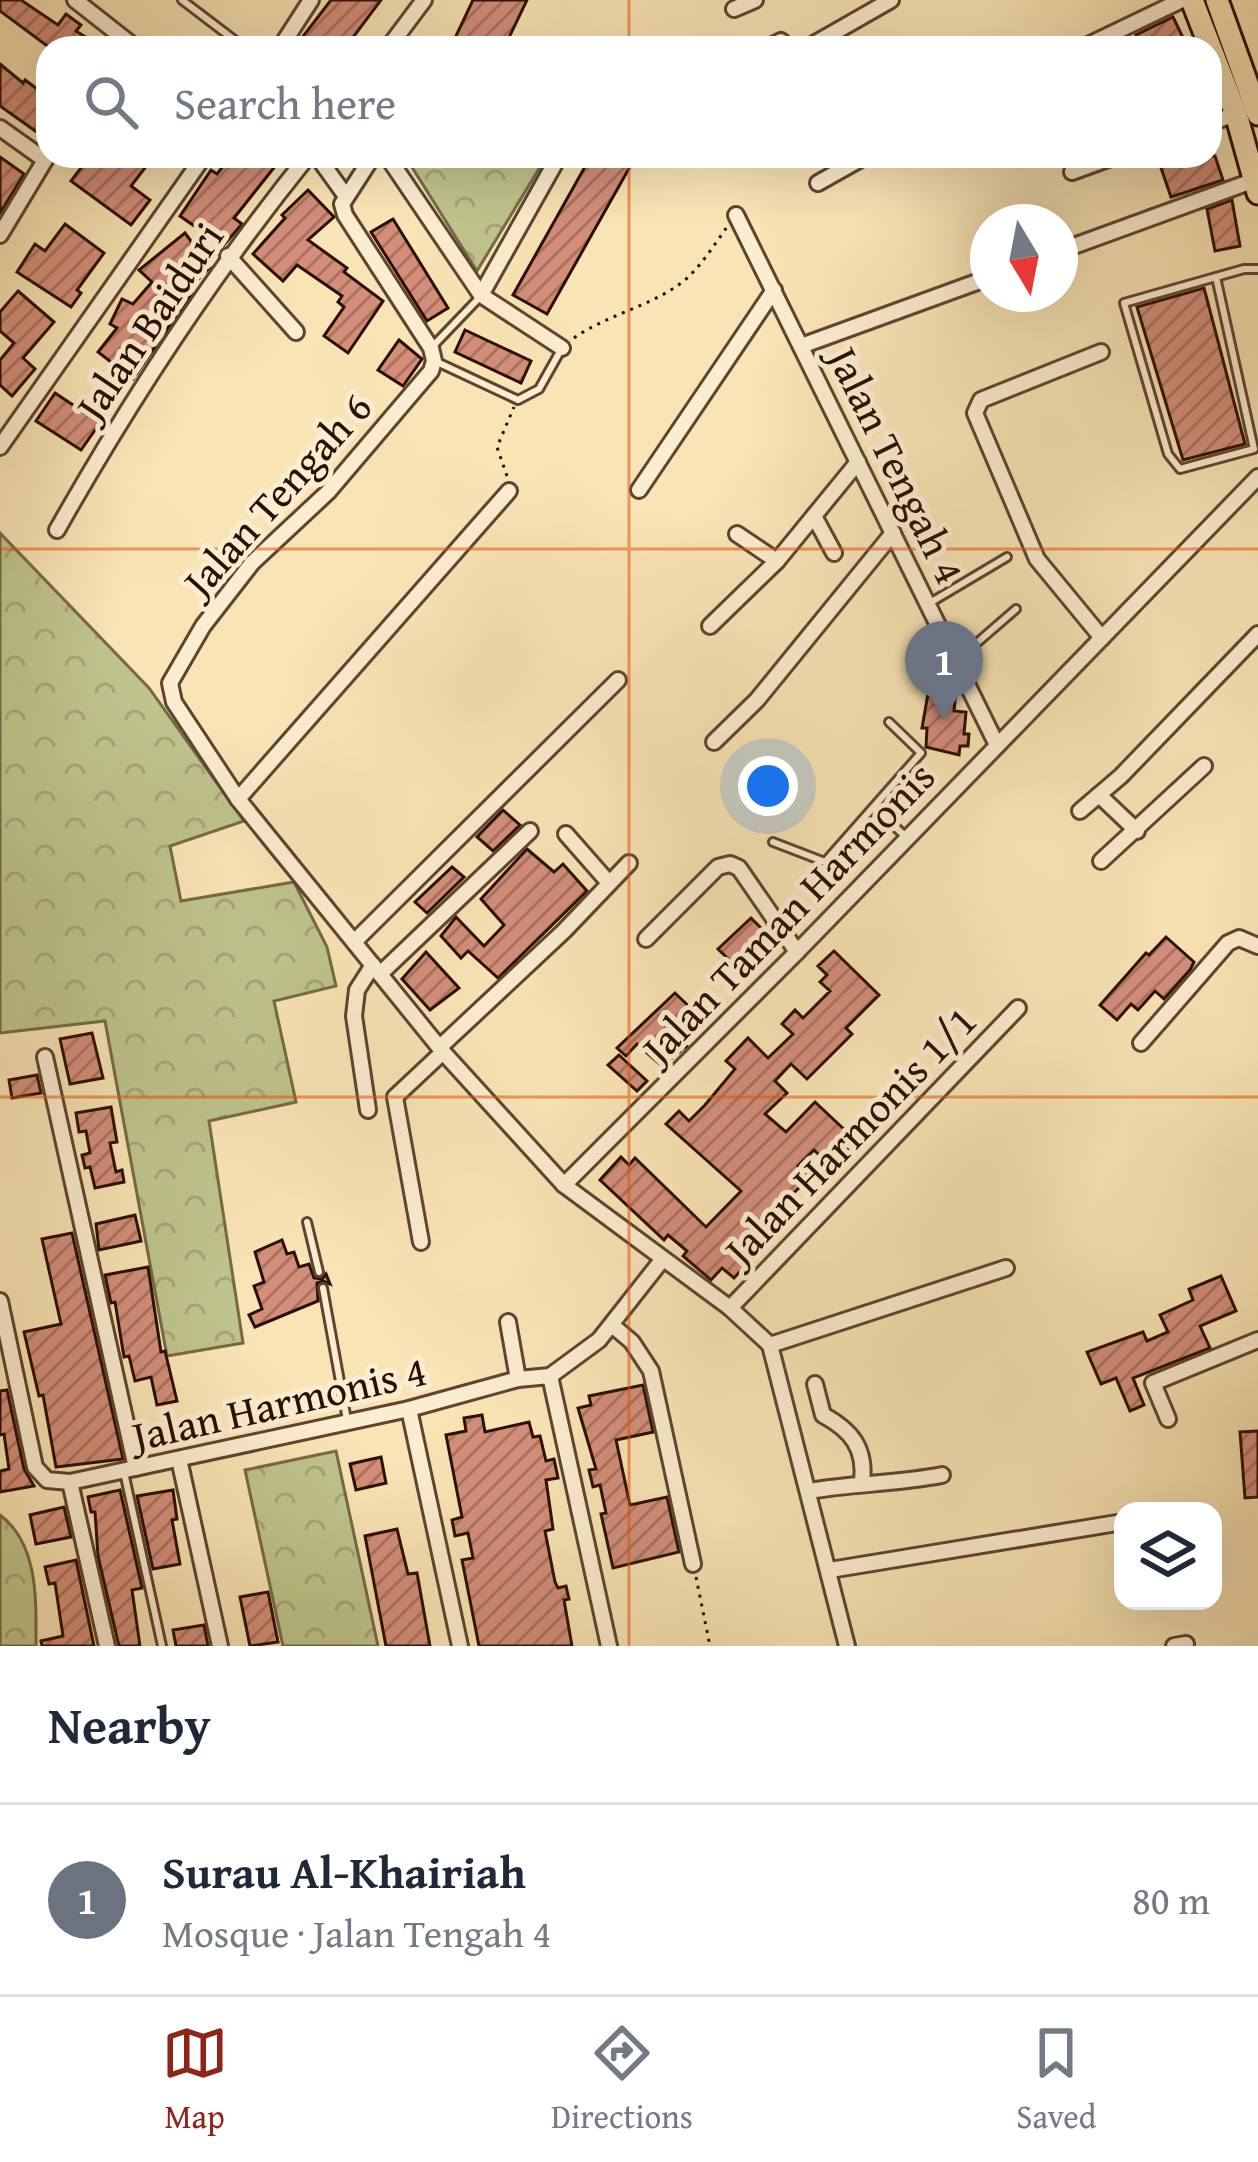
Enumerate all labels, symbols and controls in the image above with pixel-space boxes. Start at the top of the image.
search box [36,36,1222,168]
icon: search [78,69,144,135]
text: Search here [174,70,396,135]
north arrow [970,204,1078,312]
street label: Jalan Baiduri [57,209,237,436]
street label: Jalan Tengah 4 [812,332,981,593]
street label: Jalan Tengah 6 [165,378,385,613]
pin: 1 [905,621,983,720]
street label: Jalan Taman Harmonis [624,747,948,1080]
your location [738,756,798,816]
street label: Jalan Harmonis 1/1 [706,991,990,1282]
street label: Jalan Harmonis 4 [121,1339,432,1467]
map controls [1114,1502,1222,1610]
button: layers [1114,1502,1222,1610]
text: Nearby [48,1687,211,1762]
text: Surau Al-Khairiah [162,1839,526,1904]
text: 1 [77,1871,97,1928]
text: 80 m [1132,1871,1210,1928]
text: Mosque · Jalan Tengah 4 [162,1904,551,1961]
tab: Map [162,2020,228,2140]
tab: Directions [551,2020,693,2140]
tab: Saved [1016,2020,1096,2140]

